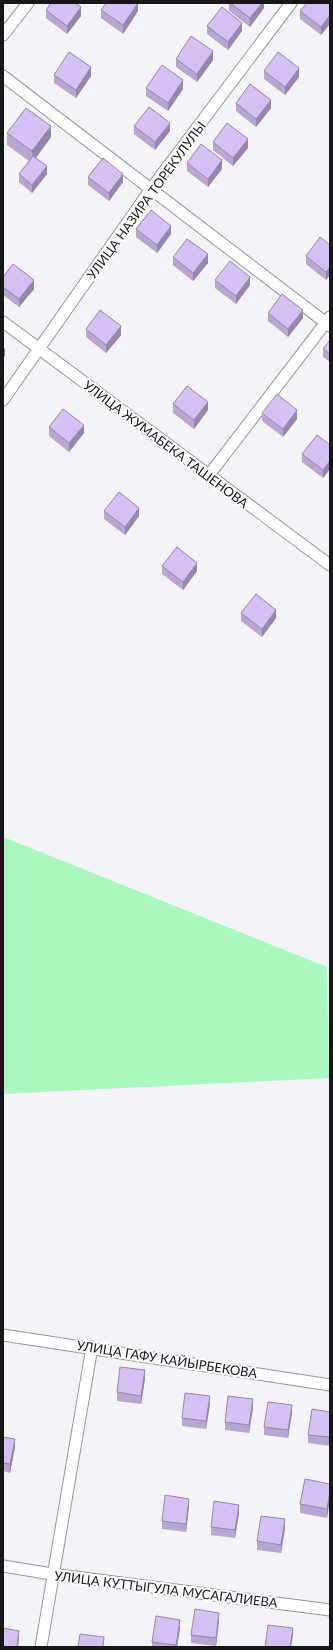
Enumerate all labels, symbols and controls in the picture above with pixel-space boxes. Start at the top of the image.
street label: УЛИЦА НАЗИРА ТОРЕКУЛУЛЫ [83,118,209,282]
street label: УЛИЦА ЖУМАБЕКА ТАШЕНОВА [80,377,252,511]
street label: УЛИЦА ГАФУ КАЙЫРБЕКОВА [76,1337,259,1381]
street label: УЛИЦА КУТТЫГУЛА МУСАГАЛИЕВА [53,1567,279,1611]

